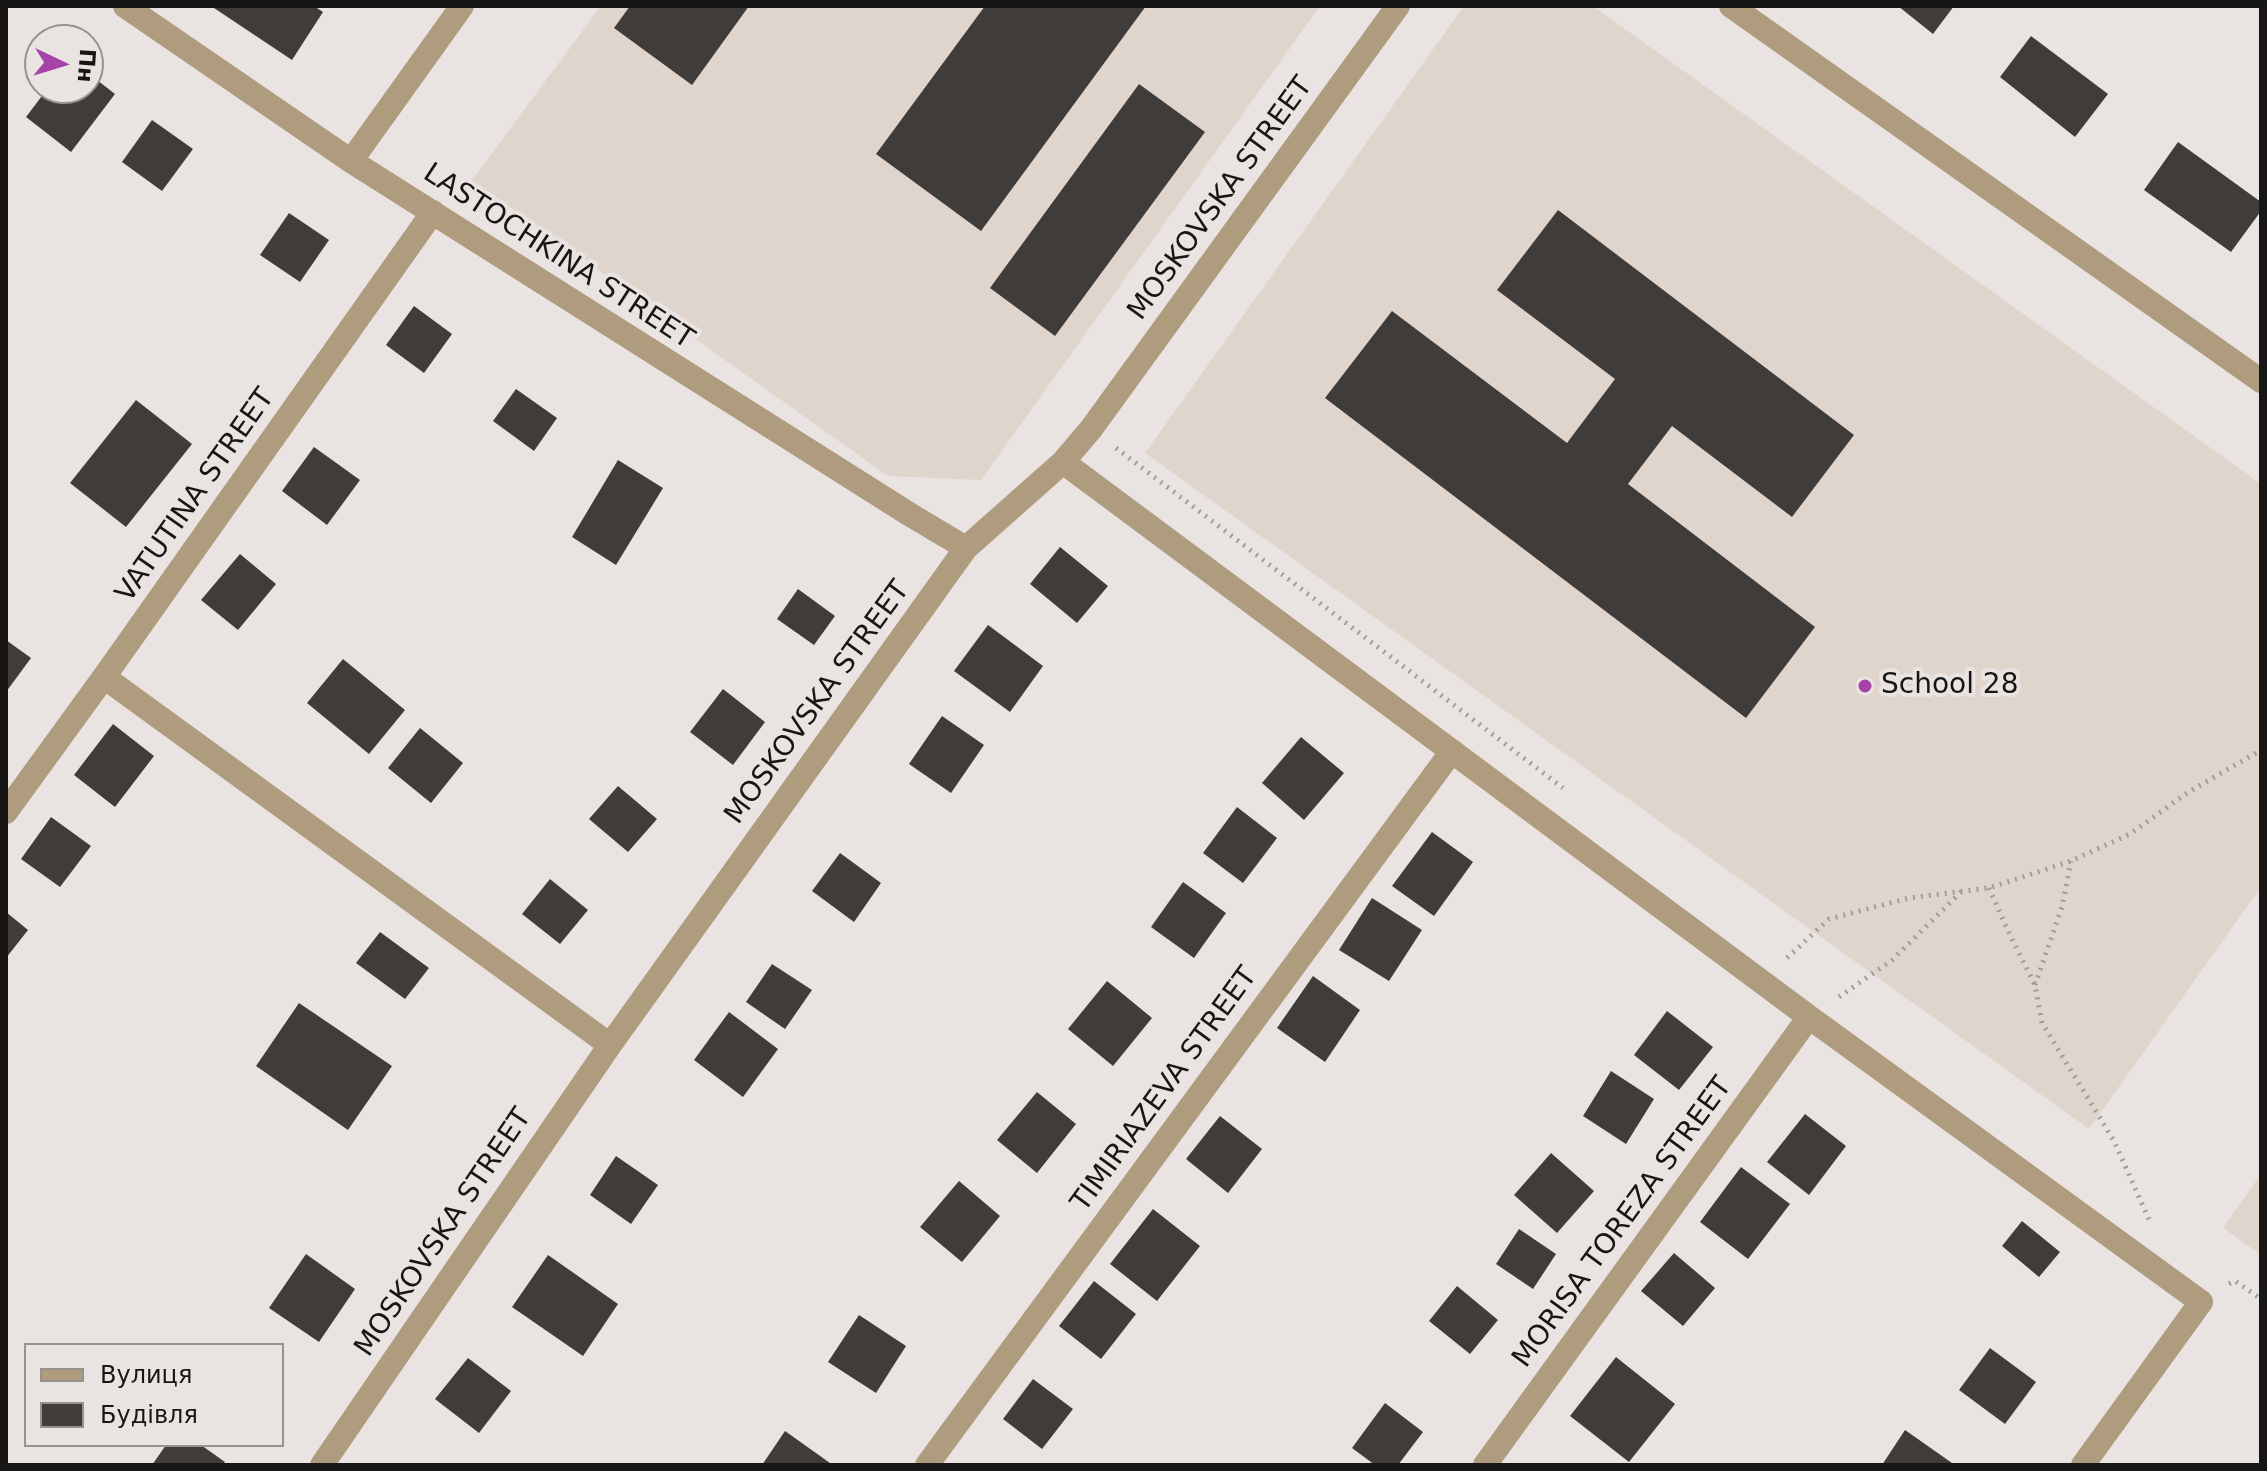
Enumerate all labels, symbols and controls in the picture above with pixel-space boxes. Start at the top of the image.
north arrow [24,24,104,104]
text: Пн [73,48,100,83]
street label: MOSKOVSKA STREET [1122,71,1320,327]
street label: LASTOCHKINA STREET [417,157,699,357]
street label: VATUTINA STREET [110,383,282,609]
street label: MOSKOVSKA STREET [719,575,917,831]
place label: School 28 [1881,669,2018,703]
marker: School 28 [1856,677,1874,695]
street label: TIMIRIAZEVA STREET [1065,961,1265,1219]
street label: MORISA TOREZA STREET [1506,1071,1740,1375]
street label: MOSKOVSKA STREET [348,1103,540,1363]
legend [24,1343,284,1447]
text: Вулиця [100,1361,192,1389]
text: Будівля [100,1401,198,1429]

